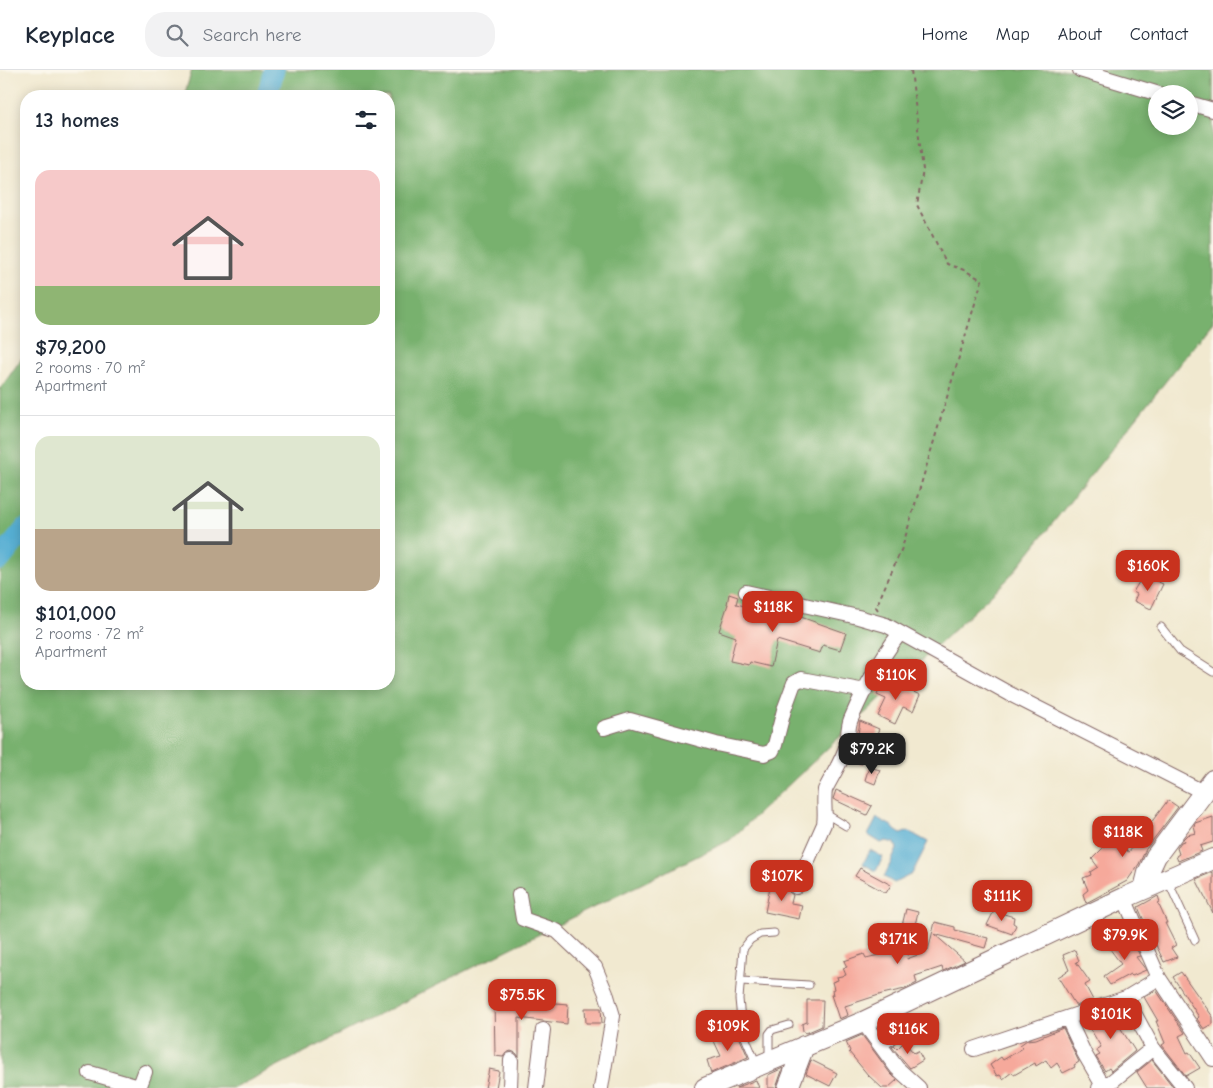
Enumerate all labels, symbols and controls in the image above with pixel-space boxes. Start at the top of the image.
search box [145,12,495,57]
text: Keyplace [25,21,115,49]
icon: search [163,21,191,49]
text: Search here [203,24,302,46]
text: Home [921,24,968,45]
text: Map [996,24,1030,45]
text: About [1058,24,1102,45]
text: Contact [1130,24,1188,45]
map controls [1148,85,1198,135]
button: layers [1148,85,1198,135]
icon: filters [352,106,380,134]
text: 13 homes [35,108,119,132]
icon: home [163,203,253,293]
text: $79,200 [35,335,106,359]
text: 2 rooms · 70 m² [35,359,145,377]
text: Apartment [35,377,107,395]
icon: home [163,468,253,558]
pin: $160K [1113,550,1183,592]
text: $160K [1127,557,1169,575]
pin: $118K [738,590,808,633]
text: $118K [753,598,793,616]
text: $101,000 [35,601,116,625]
text: 2 rooms · 72 m² [35,625,144,643]
text: Apartment [35,643,107,661]
pin: $110K [861,658,931,701]
text: $110K [876,666,916,684]
pin: $79.2K [831,732,913,775]
text: $79.2K [850,740,894,758]
pin: $118K [1088,816,1158,858]
text: $118K [1103,823,1143,841]
pin: $107K [747,860,817,902]
text: $107K [761,867,803,885]
pin: $111K [967,880,1037,922]
text: $111K [983,887,1021,905]
pin: $79.9K [1084,918,1166,961]
pin: $171K [863,922,933,965]
text: $79.9K [1102,926,1148,944]
text: $171K [879,930,917,948]
pin: $75.5K [481,978,563,1021]
text: $75.5K [499,986,545,1004]
pin: $101K [1076,998,1146,1040]
text: $101K [1091,1005,1131,1023]
pin: $109K [693,1010,763,1052]
pin: $116K [873,1012,943,1055]
text: $109K [707,1017,749,1035]
text: $116K [888,1020,928,1038]

